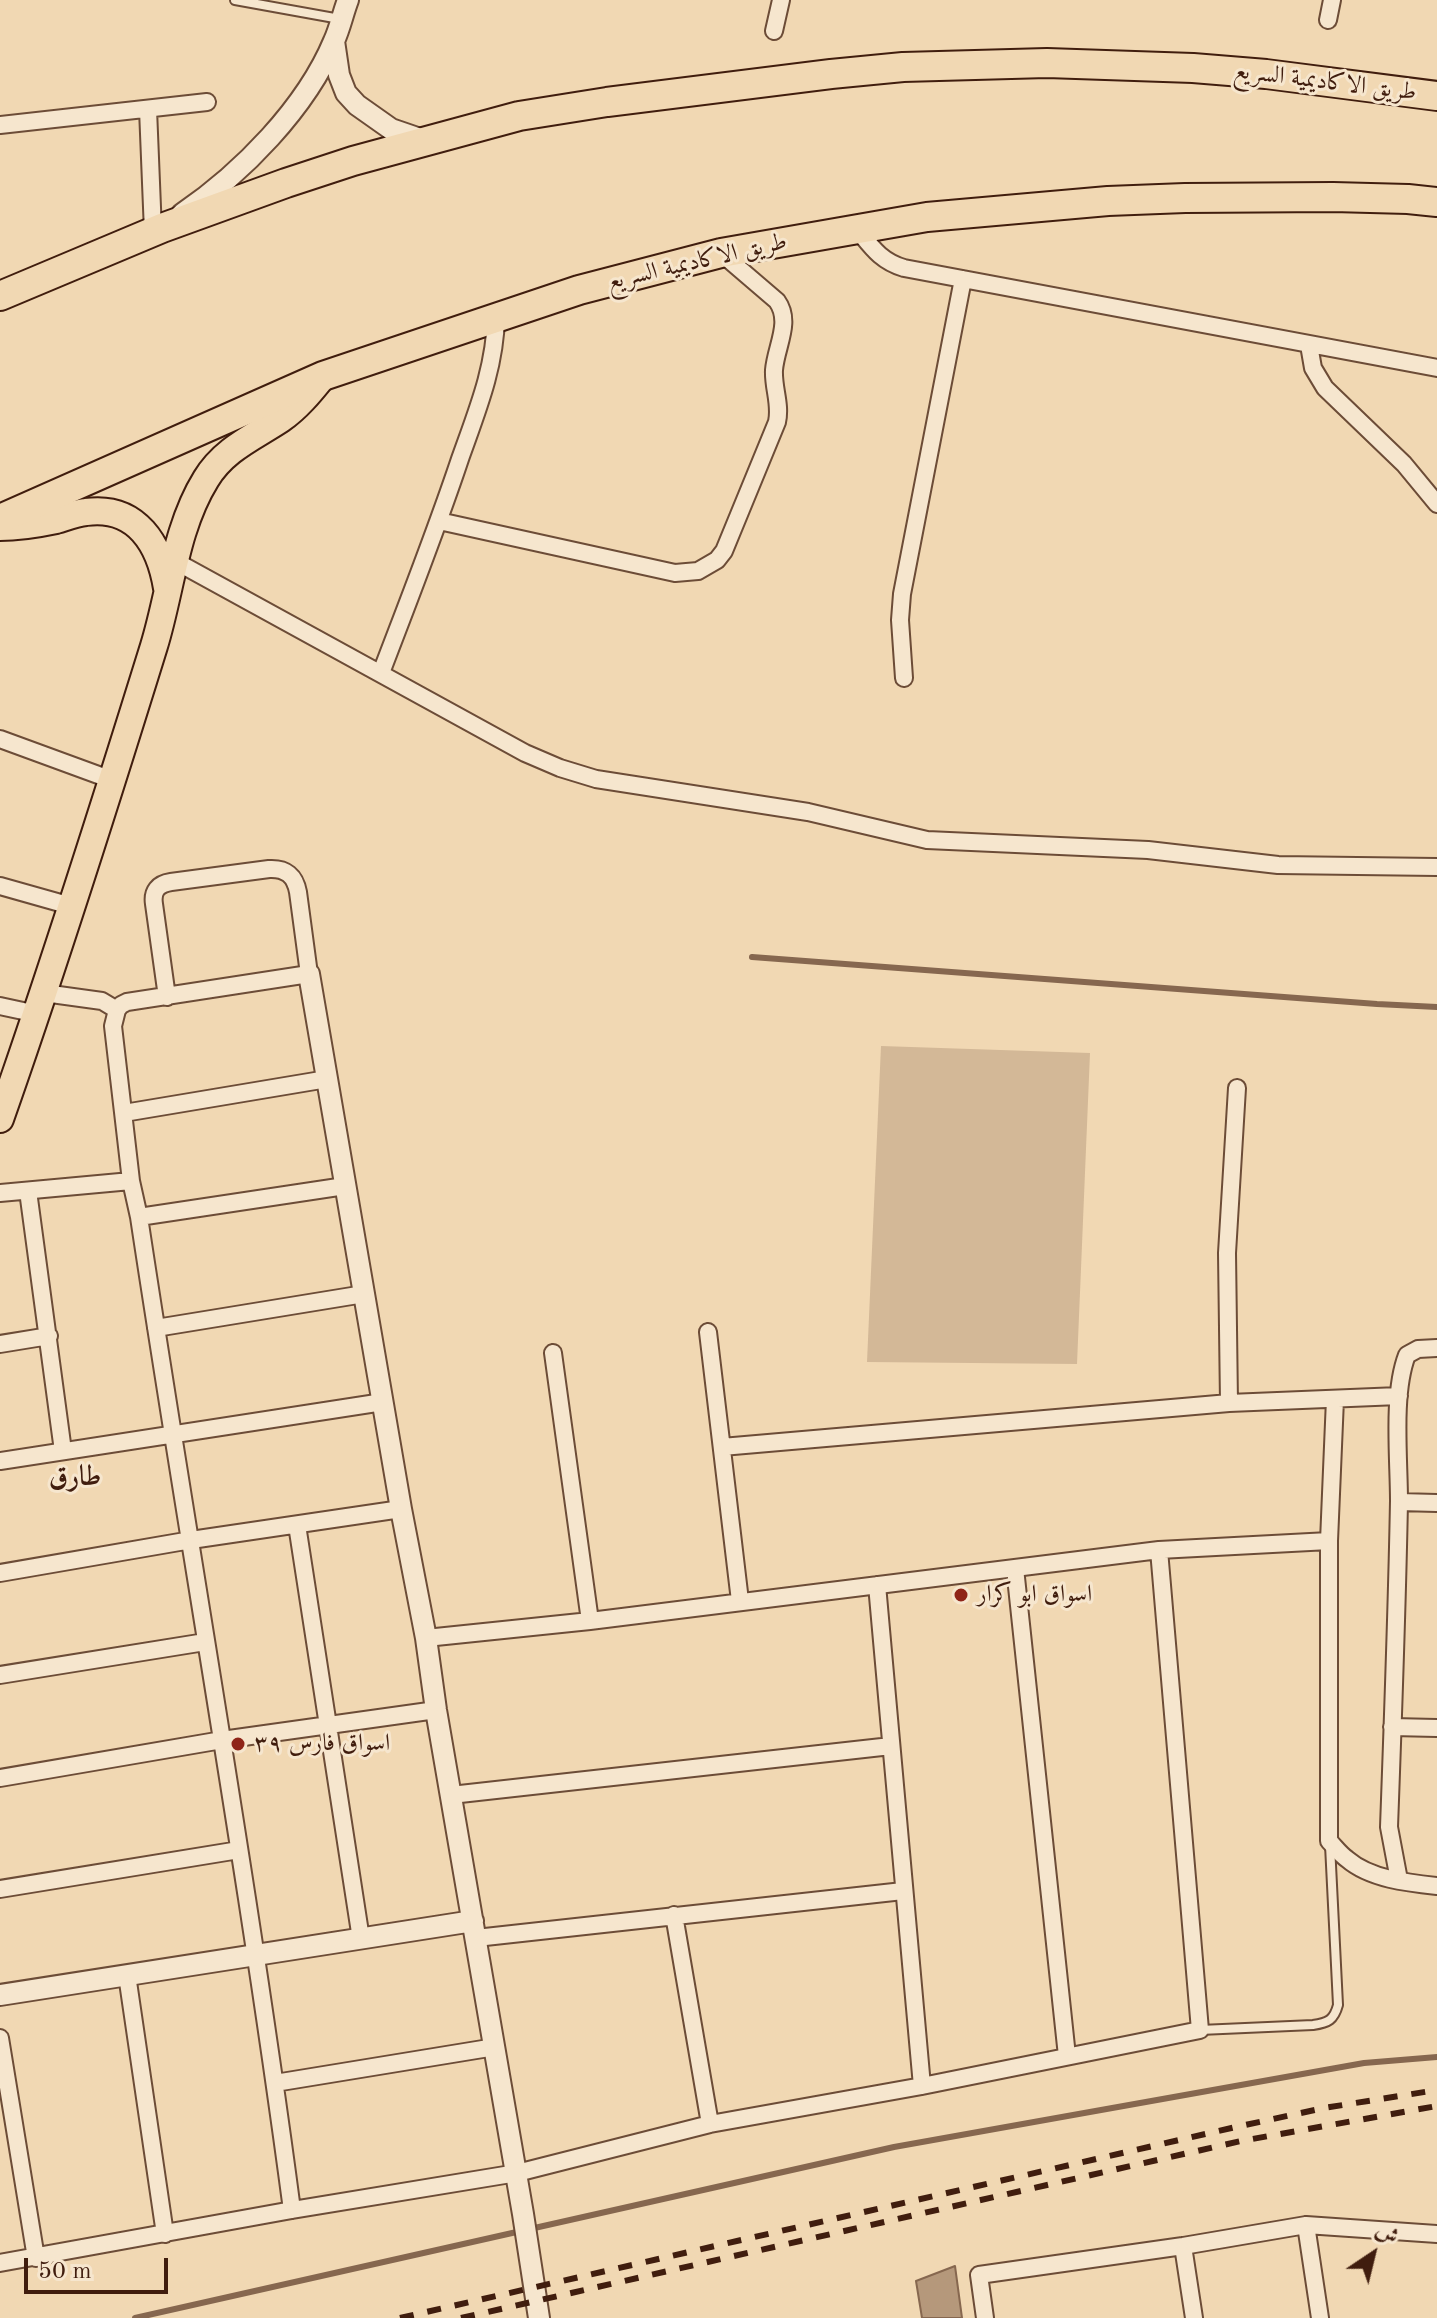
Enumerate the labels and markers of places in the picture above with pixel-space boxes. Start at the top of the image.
place label: اسواق ابو كرار [977,1581,1092,1609]
marker: اسواق ابو كرار [952,1586,970,1604]
place label: اسواق فارس ٣٩ [254,1730,390,1758]
marker: اسواق فارس ٣٩ [229,1735,247,1753]

